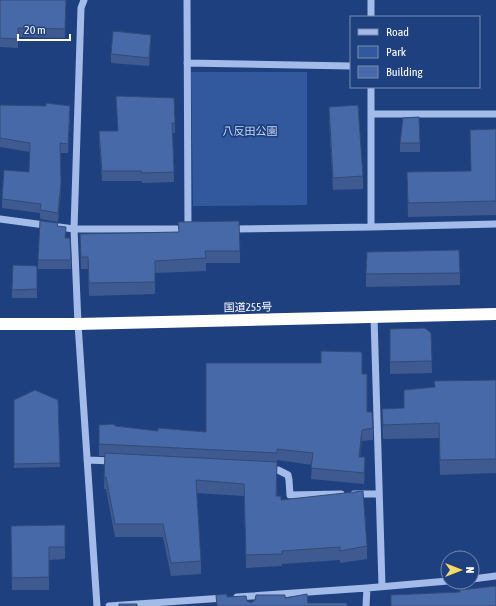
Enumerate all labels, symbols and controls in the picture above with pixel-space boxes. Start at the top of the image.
scale bar [18,16,70,42]
legend [350,16,480,88]
text: 20 m [24,23,46,37]
text: Road [386,25,409,39]
text: Park [386,45,407,59]
text: Building [386,65,424,79]
park label: 八反田公園 [223,125,278,137]
street label: 国道255号 [224,301,272,313]
north arrow [440,550,480,590]
text: N [464,567,476,573]

